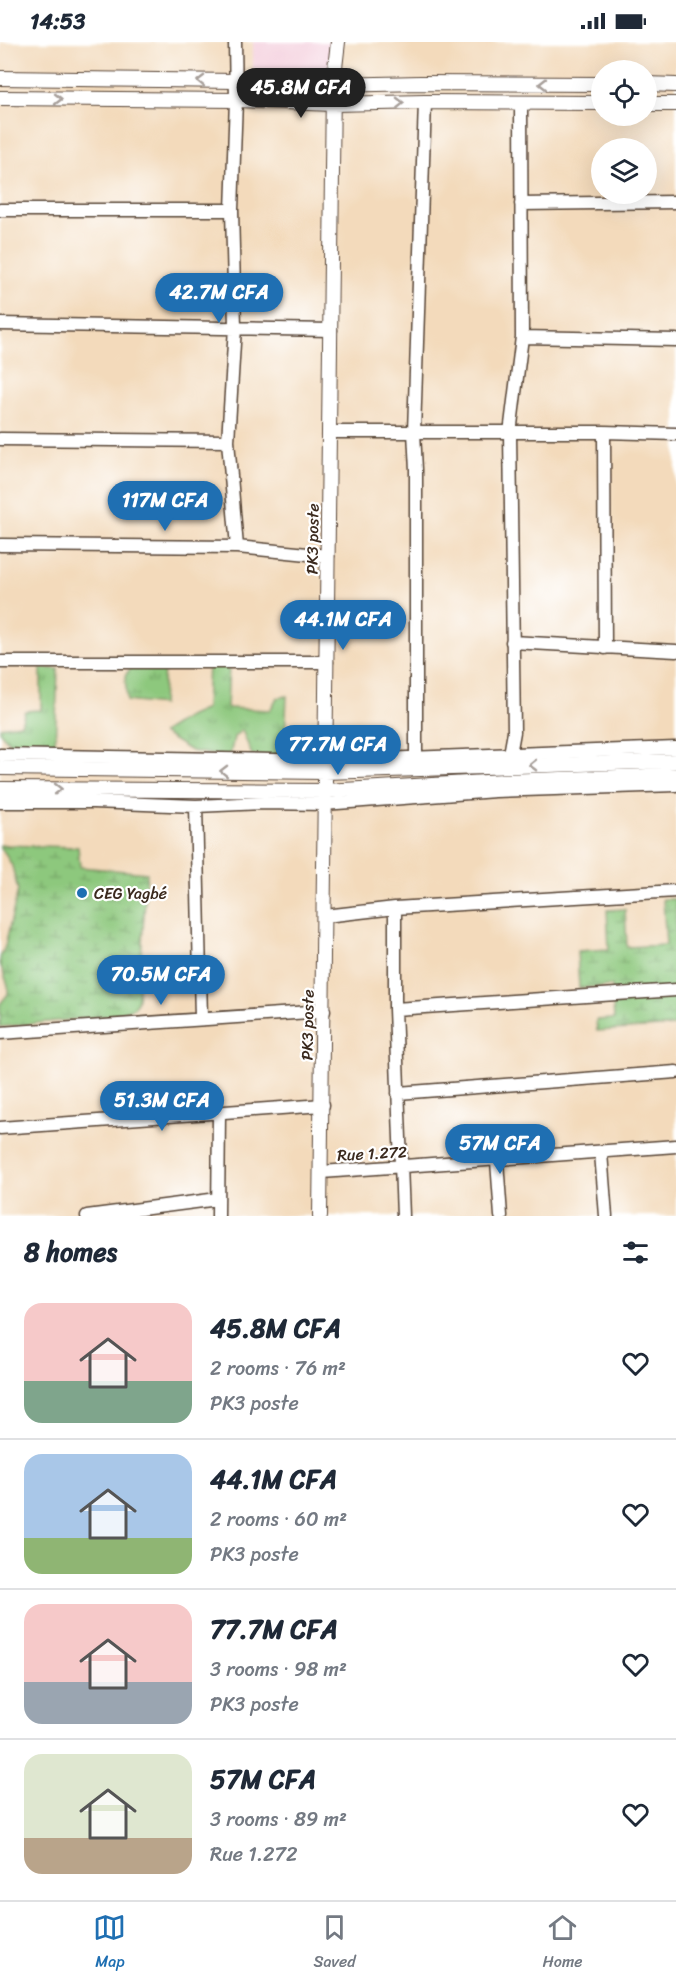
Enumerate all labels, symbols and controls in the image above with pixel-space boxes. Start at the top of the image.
text: 14:53 [30,2,85,41]
map controls [591,60,657,204]
button: locate [591,60,657,126]
pin: 45.8M CFA [232,68,370,119]
text: 45.8M CFA [251,70,351,105]
one-way arrow [197,75,206,87]
one-way arrow [539,77,548,90]
one-way arrow [54,93,63,105]
one-way arrow [396,97,405,109]
button: layers [591,138,657,204]
pin: 42.7M CFA [150,273,288,324]
text: 42.7M CFA [169,275,269,310]
pin: 117M CFA [103,481,227,532]
text: 117M CFA [122,483,208,518]
street label: PK3 poste [297,503,328,575]
pin: 44.1M CFA [274,600,412,651]
text: 44.1M CFA [294,602,392,637]
pin: 77.7M CFA [269,725,407,776]
text: 77.7M CFA [289,727,387,762]
one-way arrow [528,758,537,771]
one-way arrow [219,765,228,777]
one-way arrow [54,783,63,795]
place label: CEG Yagbé [94,879,167,908]
marker: CEG Yagbé [75,886,89,900]
pin: 70.5M CFA [92,955,230,1006]
text: 70.5M CFA [111,957,211,992]
street label: PK3 poste [292,989,323,1061]
pin: 51.3M CFA [93,1081,231,1132]
text: 51.3M CFA [114,1083,210,1118]
pin: 57M CFA [445,1124,555,1175]
text: 57M CFA [459,1126,541,1161]
street label: Rue 1.272 [336,1137,408,1170]
text: 8 homes [24,1229,117,1275]
icon: filters [619,1236,652,1269]
text: 45.8M CFA [210,1305,341,1351]
icon: home [72,1327,144,1399]
icon: heart [619,1347,652,1380]
text: 2 rooms · 76 m² [210,1351,346,1386]
text: PK3 poste [210,1386,299,1421]
text: 44.1M CFA [210,1456,337,1502]
icon: home [72,1478,144,1550]
icon: heart [619,1498,652,1531]
text: 2 rooms · 60 m² [210,1502,347,1537]
text: PK3 poste [210,1537,299,1572]
text: 77.7M CFA [210,1606,338,1652]
icon: home [72,1628,144,1700]
icon: heart [619,1648,652,1681]
text: 3 rooms · 98 m² [210,1652,347,1687]
text: PK3 poste [210,1687,299,1722]
text: 57M CFA [210,1756,316,1802]
icon: home [72,1778,144,1850]
icon: heart [619,1798,652,1831]
text: 3 rooms · 89 m² [210,1802,347,1837]
text: Rue 1.272 [210,1837,297,1872]
tab: Map [93,1911,126,1976]
tab: Saved [313,1911,356,1976]
tab: Home [543,1911,583,1976]

